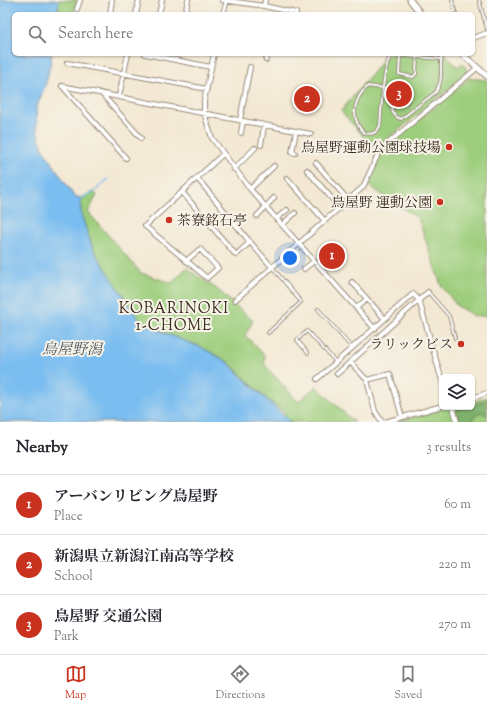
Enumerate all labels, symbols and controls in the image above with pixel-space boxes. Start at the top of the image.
search box [12,12,475,56]
icon: search [26,23,48,45]
text: Search here [58,24,133,45]
pin: 3 [386,79,412,109]
pin: 2 [294,84,320,114]
place label: 鳥屋野運動公園球技場 [301,139,441,159]
marker: 鳥屋野運動公園球技場 [444,142,454,152]
place label: 鳥屋野 運動公園 [331,194,432,214]
marker: 鳥屋野 運動公園 [435,197,445,207]
place label: 茶寮銘石亭 [177,212,247,232]
marker: 茶寮銘石亭 [164,215,174,225]
pin: 1 [319,241,345,271]
your location [280,248,300,268]
district label: KOBARINOKI 1-CHOME [119,299,229,337]
place label: ラリックビス [370,336,453,356]
marker: ラリックビス [456,339,466,349]
water label: 鳥屋野潟 [42,340,104,361]
map controls [439,374,475,410]
button: layers [439,374,475,410]
text: Nearby [16,436,68,460]
text: 3 results [426,439,471,457]
text: アーバンリビング鳥屋野 [54,487,218,508]
text: 1 [27,496,31,514]
text: 60 m [444,496,471,514]
text: Place [54,508,83,526]
text: 新潟県立新潟江南高等学校 [54,547,234,568]
text: 2 [26,556,32,574]
text: 220 m [438,556,471,574]
text: School [54,568,93,586]
text: 鳥屋野 交通公園 [54,607,162,628]
text: 3 [26,616,32,634]
text: 270 m [438,616,471,634]
text: Park [54,628,79,646]
tab: Map [65,663,87,703]
tab: Directions [216,663,265,703]
tab: Saved [394,663,422,703]

